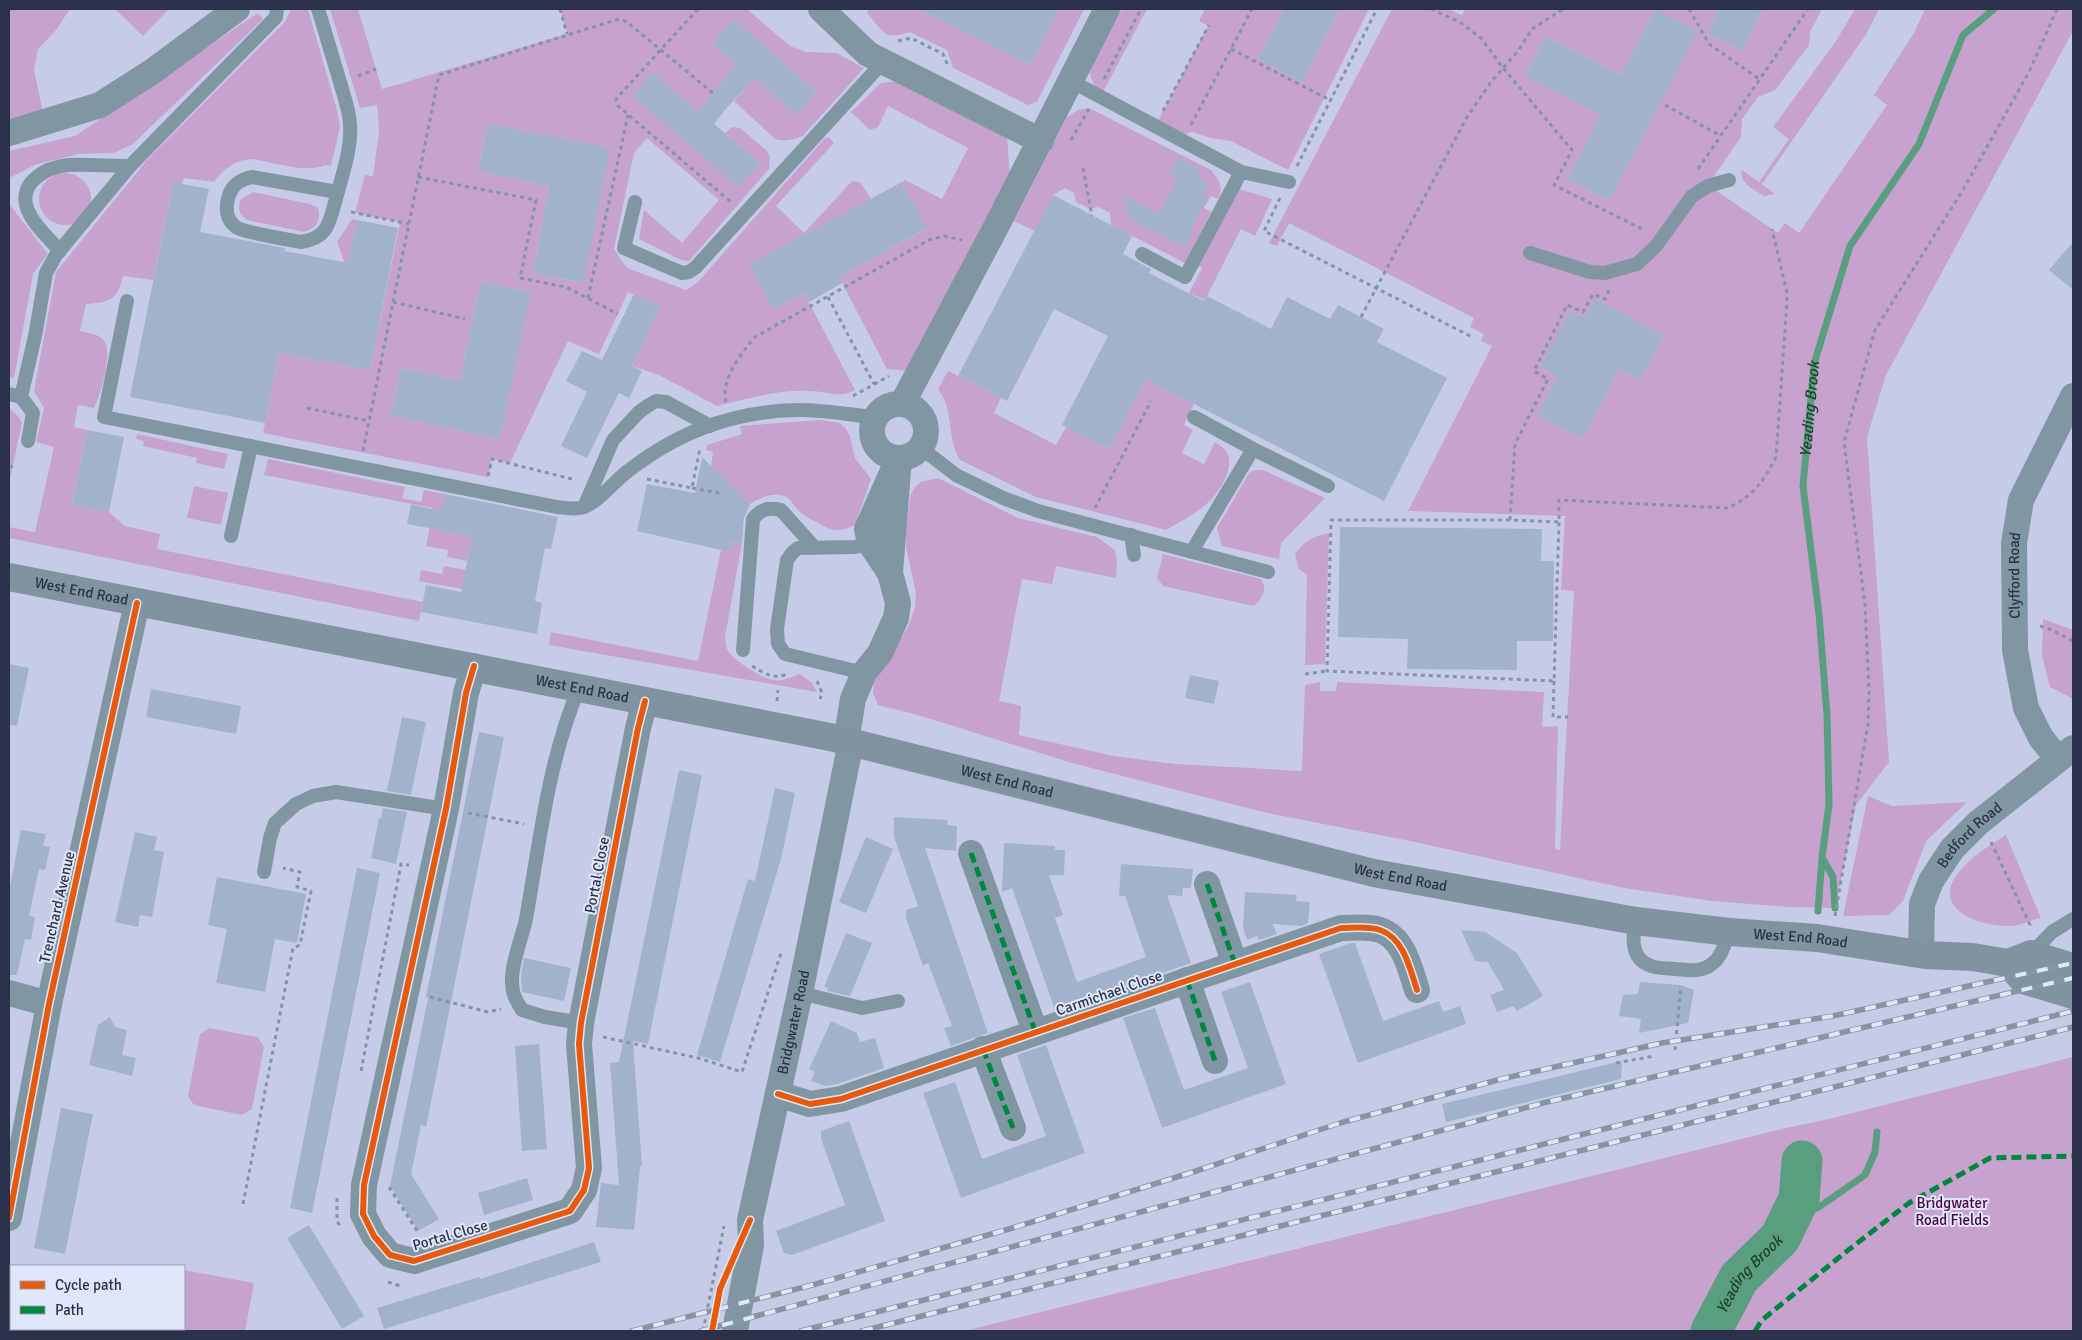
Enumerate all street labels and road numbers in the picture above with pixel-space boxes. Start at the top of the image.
street label: Clyfford Road [2005,531,2025,619]
street label: West End Road [33,573,130,609]
street label: West End Road [534,671,631,707]
street label: West End Road [959,761,1055,802]
street label: Bedford Road [1933,798,2006,871]
street label: Portal Close [581,835,613,915]
street label: Trenchard Avenue [35,849,79,965]
street label: West End Road [1352,859,1449,895]
street label: West End Road [1753,925,1849,952]
street label: Carmichael Close [1053,966,1165,1020]
street label: Bridgwater Road [773,968,813,1076]
street label: Portal Close [410,1216,490,1254]

